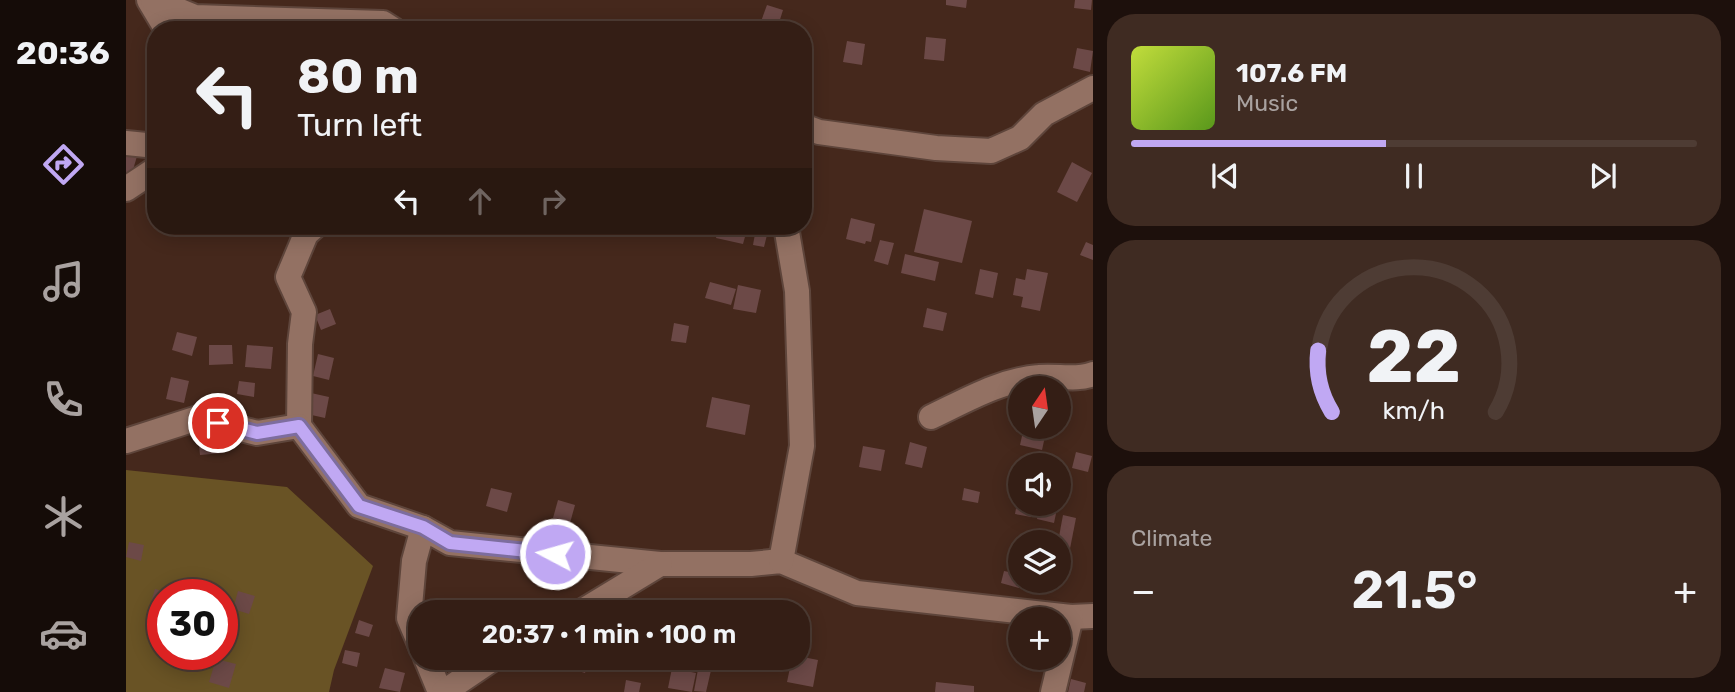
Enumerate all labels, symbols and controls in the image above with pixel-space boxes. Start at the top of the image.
text: 20:36 [16,34,110,72]
text: 80 m [297,47,419,105]
icon: left [182,49,273,140]
text: 107.6 FM [1236,58,1347,89]
text: Music [1236,89,1298,117]
text: Turn left [297,106,422,144]
icon: directions [39,140,88,189]
icon: previous [1206,157,1244,195]
icon: pause [1395,157,1433,195]
icon: next [1584,157,1622,195]
icon: left [388,182,426,220]
icon: ahead [461,182,499,220]
icon: right [534,182,572,220]
icon: music [39,257,88,306]
text: 22 [1367,314,1461,400]
icon: phone [39,375,88,424]
north arrow [1008,376,1071,439]
map controls [1008,376,1071,670]
pin [188,393,248,453]
text: km/h [1383,396,1445,425]
icon: arrive [199,404,237,442]
button: sound [1008,453,1071,516]
icon: climate [39,492,88,541]
position arrow [518,517,592,591]
text: Climate [1131,524,1212,552]
button: layers [1008,530,1071,593]
text: 21.5° [1351,559,1478,621]
text: − [1131,568,1156,614]
text: + [1673,568,1697,614]
speed limit sign: 30 [147,579,238,670]
button: + [1008,607,1071,670]
icon: car [39,609,88,658]
text: 20:37 · 1 min · 100 m [482,619,736,650]

